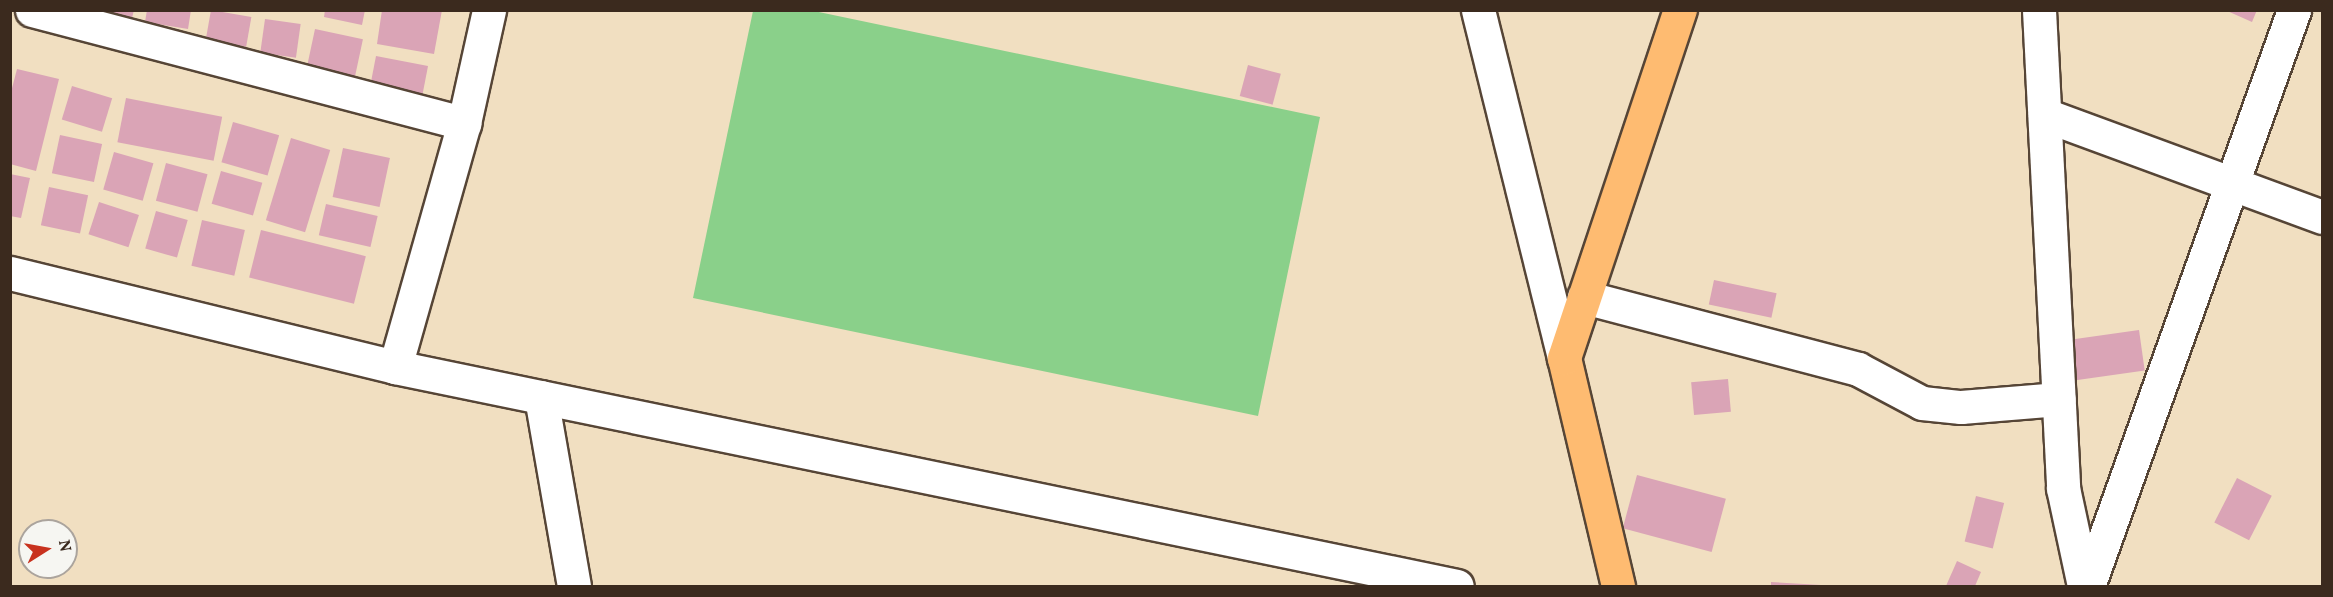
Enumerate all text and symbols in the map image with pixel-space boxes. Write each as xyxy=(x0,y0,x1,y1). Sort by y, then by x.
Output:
north arrow xyxy=(18,519,78,579)
text: N xyxy=(52,538,76,554)

